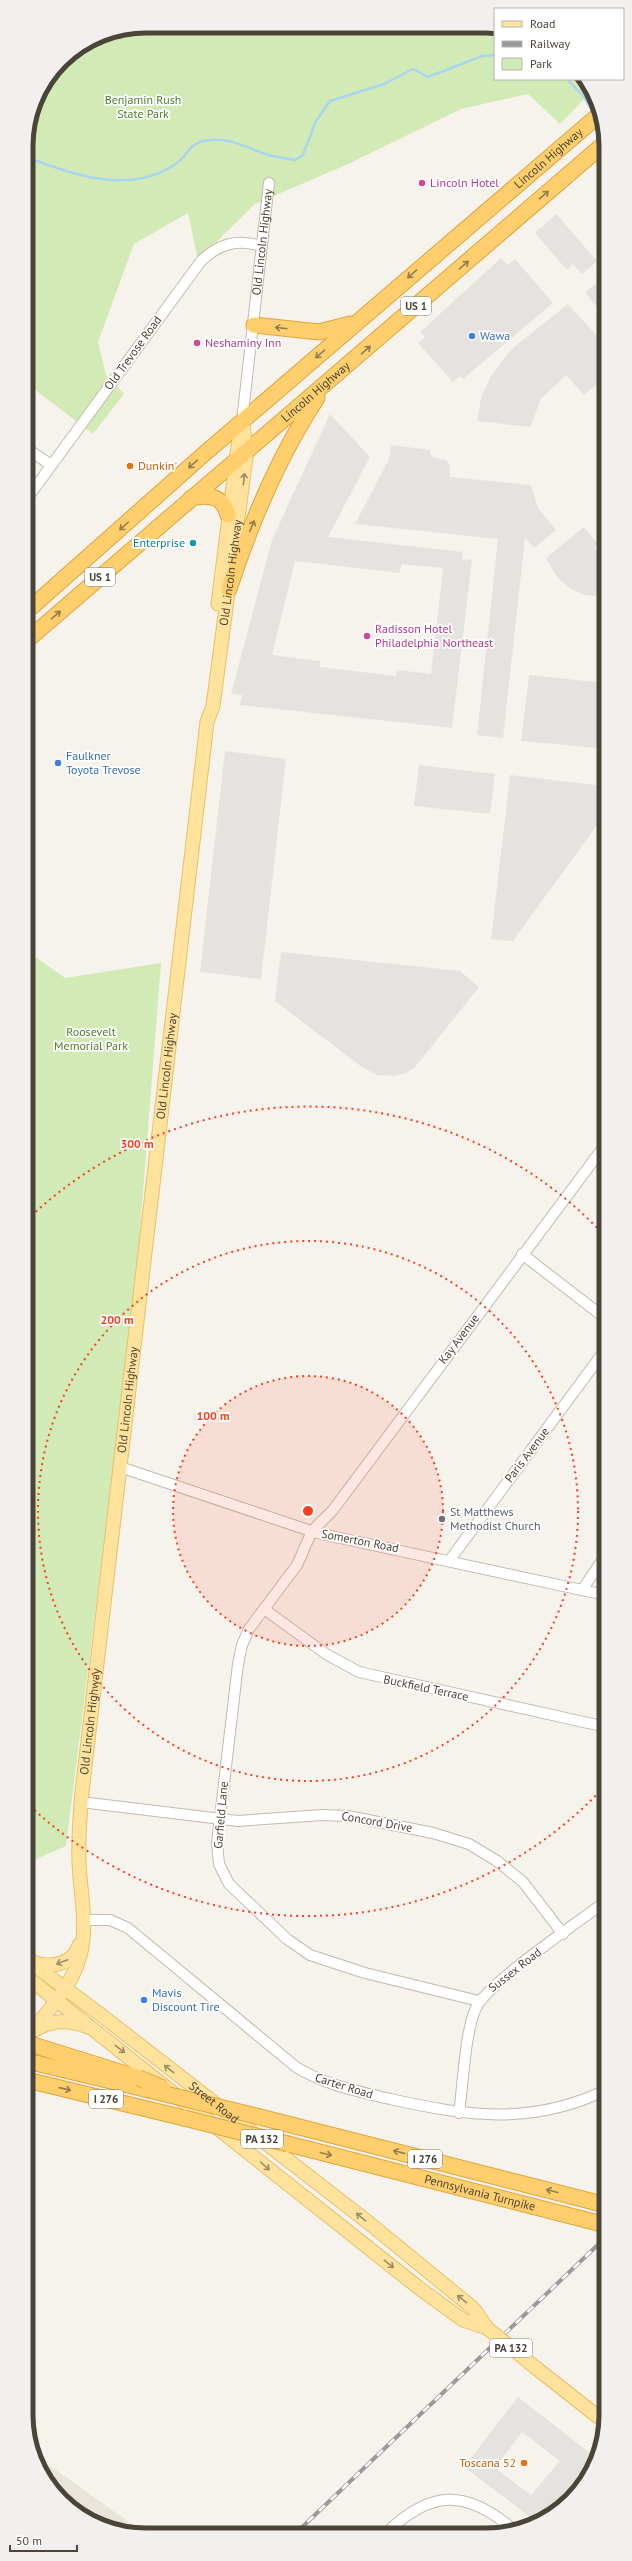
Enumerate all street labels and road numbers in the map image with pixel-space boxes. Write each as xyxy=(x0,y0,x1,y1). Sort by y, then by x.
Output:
street label: Lincoln Highway xyxy=(511,124,586,191)
street label: Old Lincoln Highway xyxy=(248,188,275,296)
road number: US 1 xyxy=(401,297,431,315)
street label: Old Trevose Road xyxy=(101,313,165,393)
street label: Lincoln Highway xyxy=(278,358,353,425)
street label: Old Lincoln Highway xyxy=(216,518,245,627)
road number: US 1 xyxy=(85,568,115,586)
street label: Old Lincoln Highway xyxy=(153,1012,180,1120)
street label: Kay Avenue xyxy=(435,1311,482,1367)
street label: Old Lincoln Highway xyxy=(114,1345,141,1454)
street label: Paris Avenue xyxy=(501,1424,552,1485)
street label: Somerton Road xyxy=(320,1526,400,1555)
street label: Old Lincoln Highway xyxy=(76,1667,103,1776)
street label: Buckfield Terrace xyxy=(382,1671,470,1704)
street label: Garfield Lane xyxy=(210,1781,231,1849)
street label: Concord Drive xyxy=(341,1808,414,1835)
street label: Sussex Road xyxy=(485,1944,544,1995)
street label: Carter Road xyxy=(313,2070,375,2101)
street label: Street Road xyxy=(186,2078,242,2126)
road number: I 276 xyxy=(89,2090,123,2108)
road number: PA 132 xyxy=(241,2130,283,2148)
road number: I 276 xyxy=(408,2150,442,2168)
street label: Pennsylvania Turnpike xyxy=(423,2171,537,2214)
road number: PA 132 xyxy=(490,2339,532,2357)

